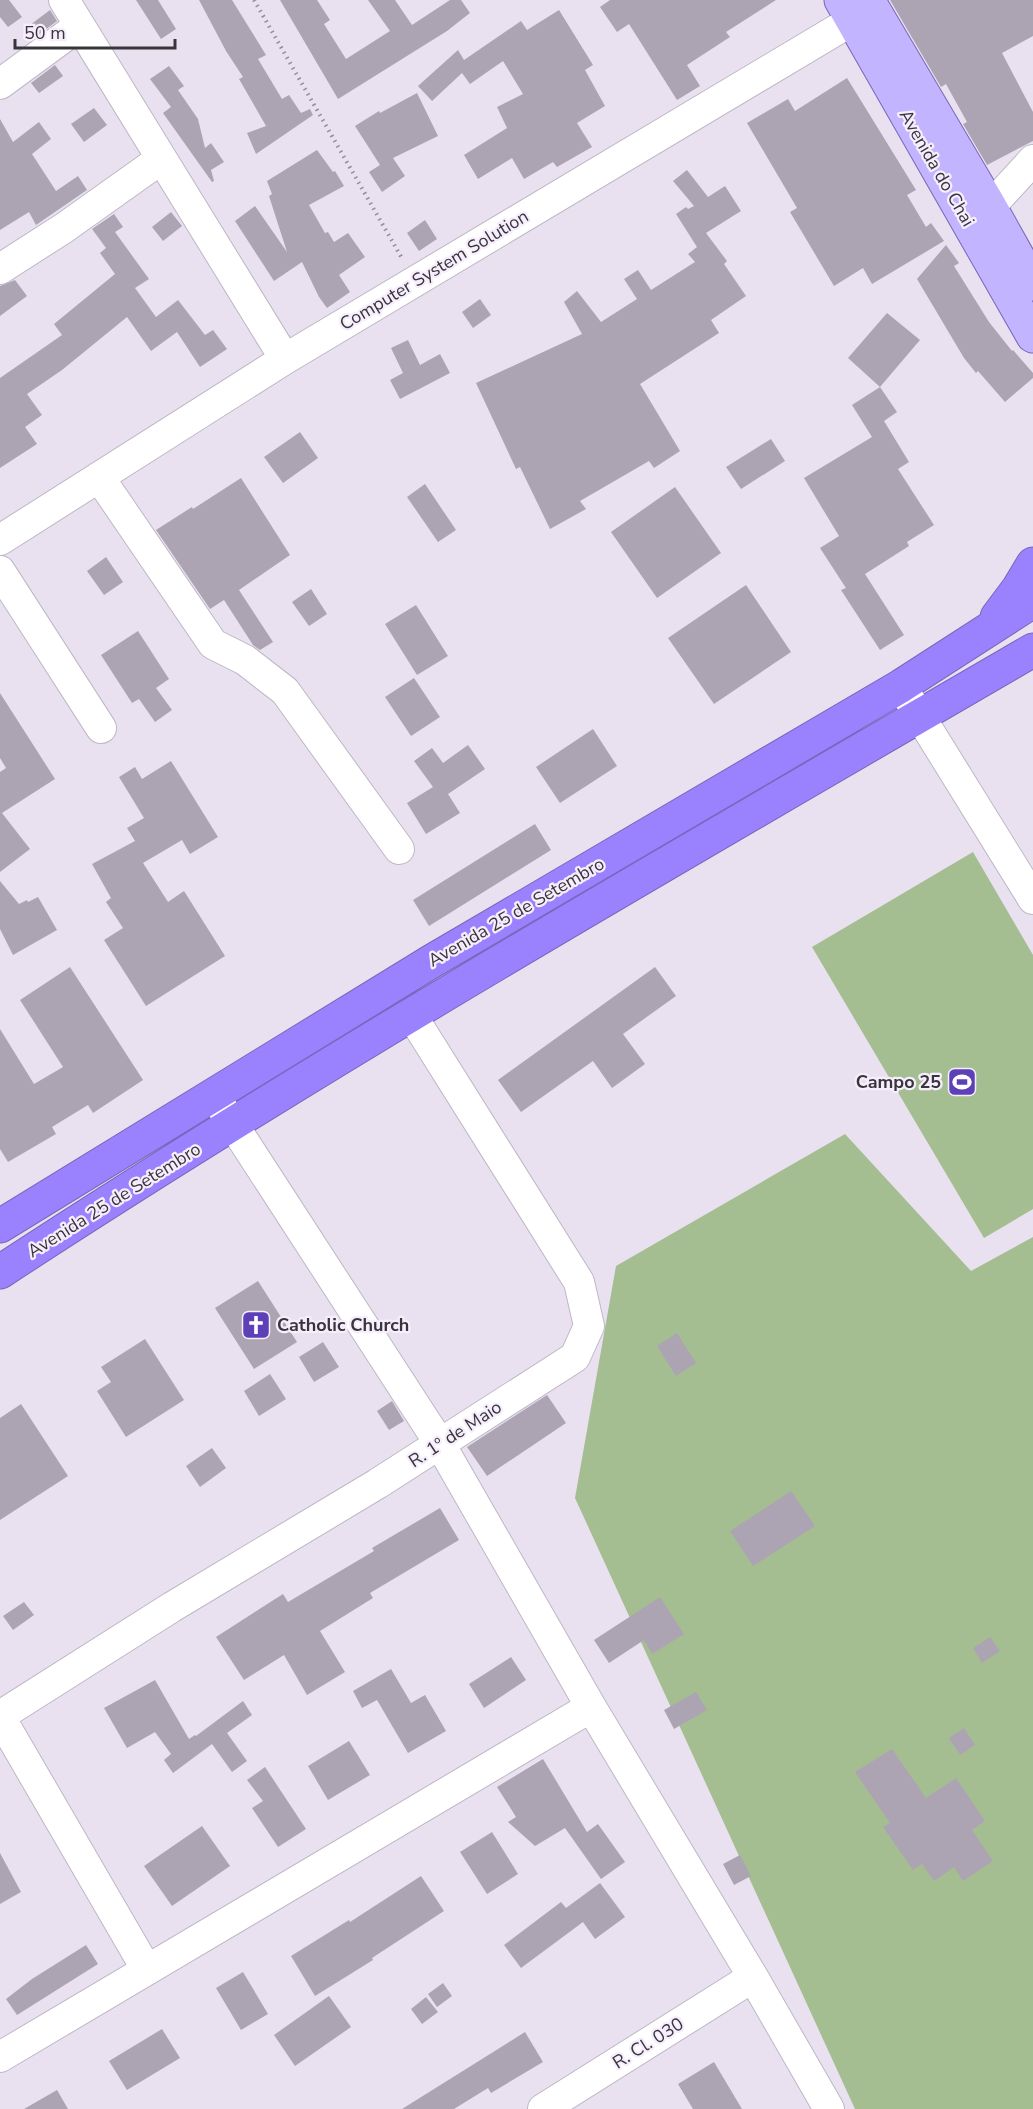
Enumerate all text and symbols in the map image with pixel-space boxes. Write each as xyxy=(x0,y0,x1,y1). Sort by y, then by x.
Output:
scale bar xyxy=(15,12,176,50)
text: 50 m xyxy=(24,21,66,45)
street label: Avenida do Chai xyxy=(894,105,980,231)
street label: Computer System Solution xyxy=(335,204,533,336)
street label: Avenida 25 de Setembro xyxy=(423,852,609,972)
sports icon: Campo 25 xyxy=(946,1066,978,1098)
place label: Campo 25 xyxy=(856,1070,941,1094)
street label: Avenida 25 de Setembro xyxy=(23,1137,205,1263)
church icon: Catholic Church xyxy=(240,1309,272,1341)
place label: Catholic Church xyxy=(277,1313,409,1337)
street label: R. 1º de Maio xyxy=(404,1395,506,1473)
street label: R. Cl. 030 xyxy=(608,2012,688,2074)

